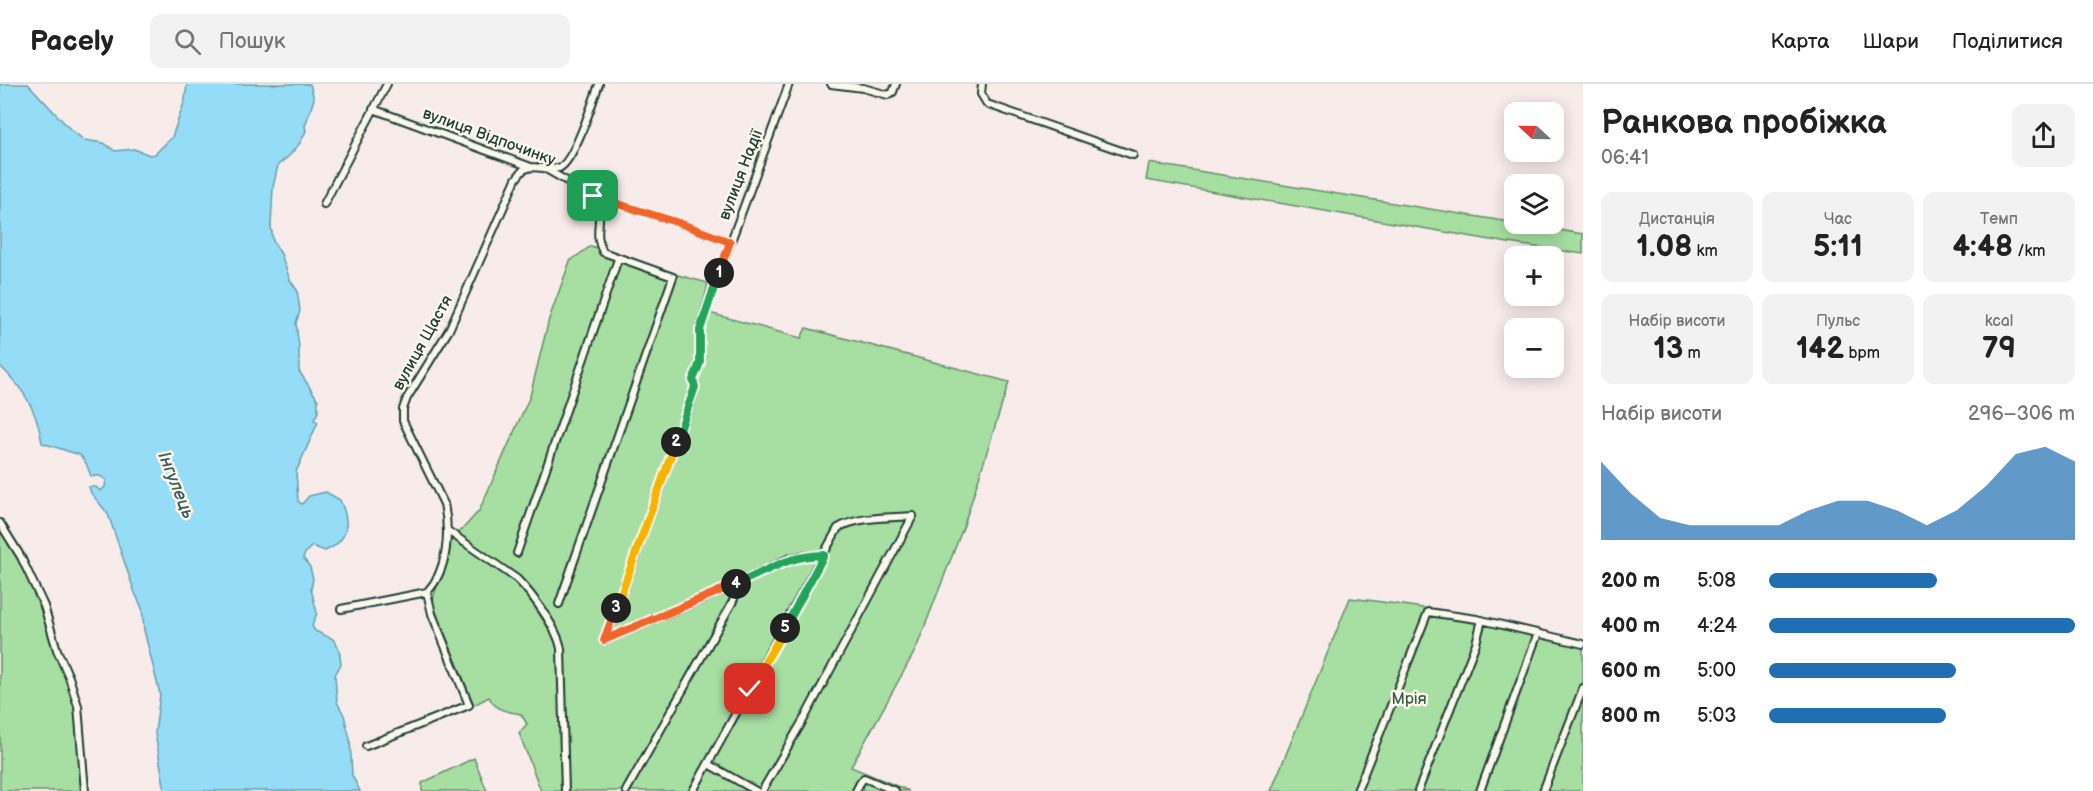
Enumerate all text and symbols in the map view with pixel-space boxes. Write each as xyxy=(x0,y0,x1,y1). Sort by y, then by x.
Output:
search box xyxy=(150,14,570,68)
text: Pacely xyxy=(30,25,114,58)
icon: search xyxy=(171,25,204,58)
text: Пошук xyxy=(219,28,285,55)
text: Карта xyxy=(1770,29,1830,54)
text: Шари xyxy=(1863,29,1919,54)
text: Поділитися xyxy=(1952,29,2063,54)
north arrow xyxy=(1504,102,1564,162)
map controls xyxy=(1504,102,1564,378)
text: Ранкова пробіжка xyxy=(1601,103,1886,143)
street label: вулиця Відпочинку xyxy=(420,104,559,170)
button: share xyxy=(2012,104,2075,167)
street label: вулиця Надії xyxy=(715,126,767,223)
text: 06:41 xyxy=(1601,146,1649,170)
pin xyxy=(567,170,618,221)
button: layers xyxy=(1504,174,1564,234)
icon: arrive xyxy=(576,179,609,212)
text: Дистанція xyxy=(1639,210,1715,229)
text: Час xyxy=(1824,210,1852,229)
text: Темп xyxy=(1980,210,2018,229)
text: 1.08 xyxy=(1636,229,1692,265)
text: 5:11 xyxy=(1813,229,1863,265)
text: 4:48 xyxy=(1952,229,2013,265)
text: km xyxy=(1692,242,1718,261)
text: /km xyxy=(2013,242,2046,261)
button: + xyxy=(1504,246,1564,306)
pin: 1 xyxy=(704,258,734,288)
text: 1 xyxy=(716,263,722,282)
street label: вулиця Щастя xyxy=(389,292,457,394)
text: Набір висоти xyxy=(1629,312,1725,331)
text: Пульс xyxy=(1816,312,1860,331)
text: kcal xyxy=(1985,312,2013,331)
button: − xyxy=(1504,318,1564,378)
text: 13 xyxy=(1653,331,1683,367)
text: 142 xyxy=(1796,331,1844,367)
text: 79 xyxy=(1982,331,2016,367)
text: m xyxy=(1683,344,1701,363)
text: bpm xyxy=(1844,344,1880,363)
text: Набір висоти xyxy=(1601,402,1722,426)
text: 296–306 m xyxy=(1968,402,2075,426)
pin: 2 xyxy=(661,427,691,457)
text: 2 xyxy=(671,432,681,451)
water label: Інгулець xyxy=(153,448,199,522)
pin: 4 xyxy=(721,569,751,599)
text: 200 m xyxy=(1601,569,1660,593)
text: 5:08 xyxy=(1697,569,1736,593)
text: 4 xyxy=(731,574,741,593)
pin: 3 xyxy=(601,593,631,623)
text: 3 xyxy=(611,598,621,617)
pin: 5 xyxy=(770,613,800,643)
text: 400 m xyxy=(1601,614,1660,638)
text: 4:24 xyxy=(1697,614,1737,638)
text: 5 xyxy=(780,618,790,637)
text: 600 m xyxy=(1601,659,1661,683)
text: 5:00 xyxy=(1697,659,1736,683)
pin xyxy=(724,663,775,714)
icon: check xyxy=(733,672,766,705)
park label: Мрія xyxy=(1391,690,1427,709)
text: 800 m xyxy=(1601,704,1660,728)
text: 5:03 xyxy=(1697,704,1737,728)

